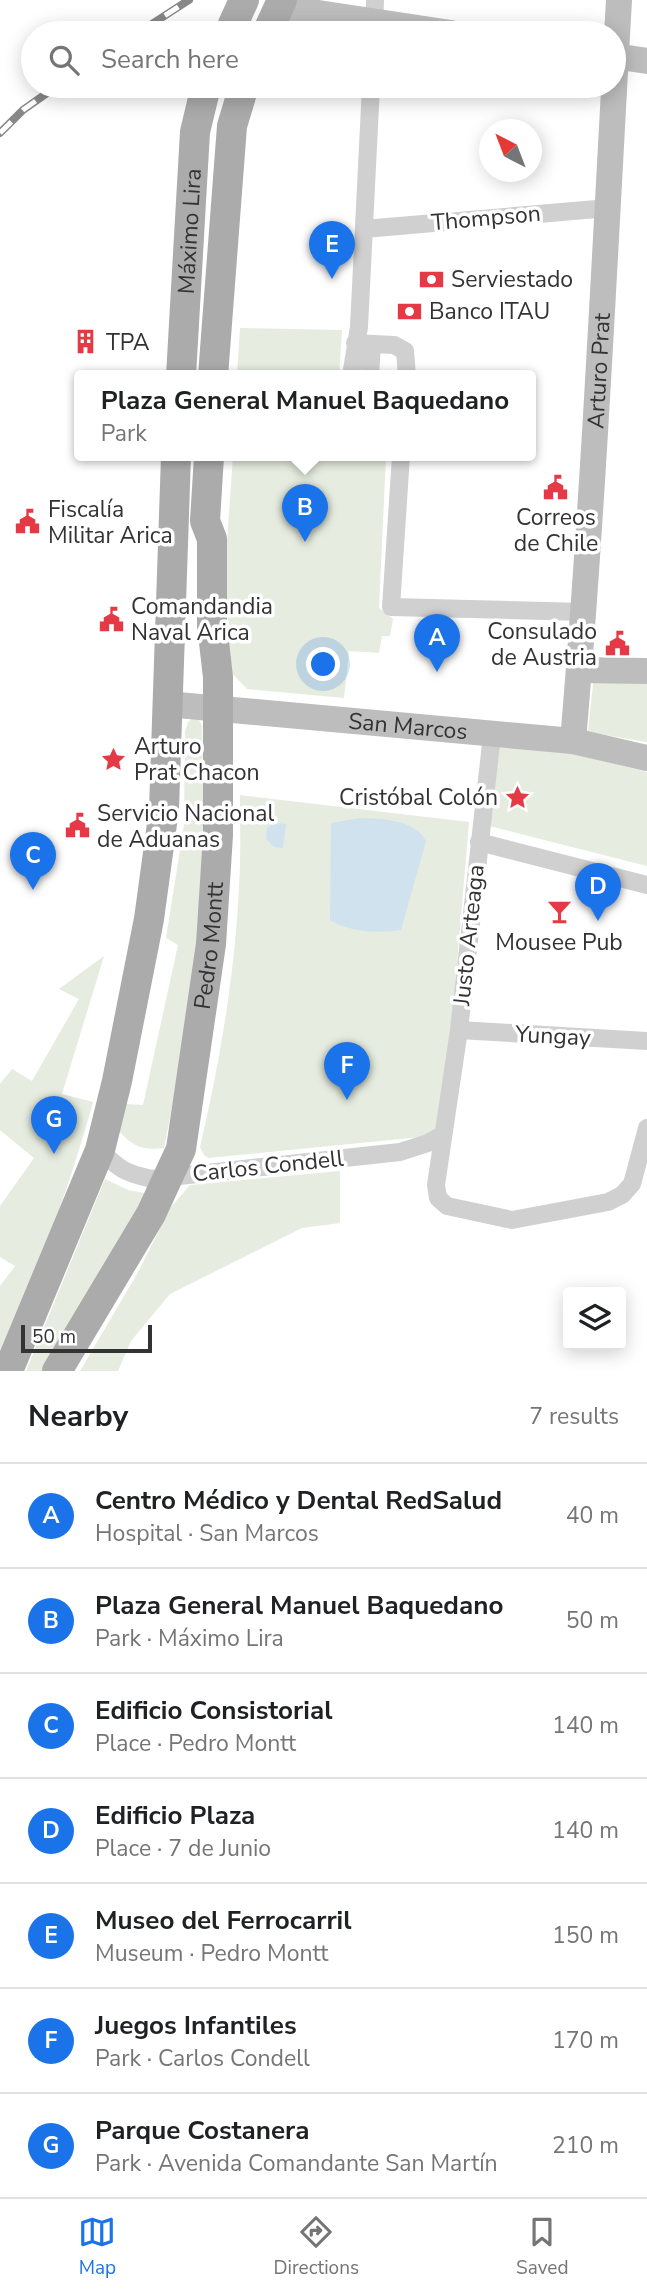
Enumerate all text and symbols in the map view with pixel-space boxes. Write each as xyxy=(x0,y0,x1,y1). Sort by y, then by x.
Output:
search box xyxy=(21,21,626,98)
icon: search xyxy=(45,41,83,79)
text: Search here xyxy=(101,42,239,77)
north arrow xyxy=(479,119,542,182)
street label: Máximo Lira xyxy=(170,168,208,295)
street label: Thompson xyxy=(430,198,542,238)
pin: E xyxy=(309,221,355,279)
place label: Serviestado xyxy=(451,264,573,295)
bank icon: Serviestado xyxy=(417,265,445,293)
place label: Banco ITAU xyxy=(429,296,550,327)
bank icon: Banco ITAU xyxy=(395,297,423,325)
street label: Arturo Prat xyxy=(580,311,617,430)
place label: TPA xyxy=(106,327,150,358)
building icon: TPA xyxy=(72,328,100,356)
popup xyxy=(74,370,536,461)
text: Plaza General Manuel Baquedano xyxy=(101,383,509,418)
text: Park xyxy=(101,418,147,449)
public building icon: Correos de Chile xyxy=(542,473,570,501)
pin: B xyxy=(282,484,328,542)
place label: Fiscalía Militar Arica xyxy=(48,494,173,551)
place label: Correos de Chile xyxy=(514,502,598,559)
public building icon: Fiscalía Militar Arica xyxy=(14,508,42,536)
place label: Comandandia Naval Arica xyxy=(131,591,273,648)
public building icon: Comandandia Naval Arica xyxy=(97,605,125,633)
pin: A xyxy=(414,614,460,672)
place label: Consulado de Austria xyxy=(487,616,597,673)
public building icon: Consulado de Austria xyxy=(603,630,631,658)
your location xyxy=(306,647,340,681)
street label: San Marcos xyxy=(347,705,469,747)
place label: Arturo Prat Chacon xyxy=(134,731,260,788)
place icon: Arturo Prat Chacon xyxy=(100,745,128,773)
place label: Cristóbal Colón xyxy=(339,782,498,813)
place icon: Cristóbal Colón xyxy=(504,783,532,811)
place label: Servicio Nacional de Aduanas xyxy=(97,798,274,855)
public building icon: Servicio Nacional de Aduanas xyxy=(63,812,91,840)
pin: C xyxy=(10,832,56,890)
street label: Justo Arteaga xyxy=(446,863,492,1008)
pin: D xyxy=(575,863,621,921)
street label: Pedro Montt xyxy=(186,880,231,1011)
bar icon: Mousee Pub xyxy=(545,898,573,926)
place label: Mousee Pub xyxy=(495,927,623,958)
street label: Yungay xyxy=(514,1018,592,1053)
pin: F xyxy=(324,1042,370,1100)
pin: G xyxy=(31,1096,77,1154)
street label: Carlos Condell xyxy=(191,1143,345,1189)
map controls xyxy=(563,1287,626,1350)
button: layers xyxy=(563,1287,626,1350)
scale bar xyxy=(21,1322,152,1354)
text: 50 m xyxy=(32,1324,76,1350)
text: Nearby xyxy=(28,1396,128,1437)
text: 7 results xyxy=(529,1401,619,1432)
text: Centro Médico y Dental RedSalud xyxy=(95,1483,502,1518)
text: A xyxy=(42,1500,60,1531)
text: 40 m xyxy=(566,1500,619,1531)
text: Hospital · San Marcos xyxy=(95,1518,319,1549)
text: Plaza General Manuel Baquedano xyxy=(95,1588,503,1623)
text: B xyxy=(43,1605,59,1636)
text: 50 m xyxy=(566,1605,619,1636)
text: Park · Máximo Lira xyxy=(95,1623,284,1654)
text: Edificio Consistorial xyxy=(95,1693,332,1728)
text: C xyxy=(43,1710,59,1741)
text: 140 m xyxy=(552,1710,619,1741)
text: Place · Pedro Montt xyxy=(95,1728,296,1759)
text: Edificio Plaza xyxy=(95,1798,255,1833)
text: D xyxy=(42,1815,60,1846)
text: 140 m xyxy=(552,1815,619,1846)
text: Place · 7 de Junio xyxy=(95,1833,271,1864)
text: Museo del Ferrocarril xyxy=(95,1903,352,1938)
text: E xyxy=(44,1920,58,1951)
text: 150 m xyxy=(552,1920,619,1951)
text: Museum · Pedro Montt xyxy=(95,1938,328,1969)
text: Juegos Infantiles xyxy=(95,2008,297,2043)
text: F xyxy=(45,2025,57,2056)
text: 170 m xyxy=(552,2025,619,2056)
text: Park · Carlos Condell xyxy=(95,2043,310,2074)
text: Parque Costanera xyxy=(95,2113,309,2148)
text: G xyxy=(43,2130,59,2161)
text: 210 m xyxy=(552,2130,619,2161)
text: Park · Avenida Comandante San Martín xyxy=(95,2148,498,2179)
tab: Map xyxy=(78,2213,116,2281)
tab: Directions xyxy=(273,2213,359,2281)
tab: Saved xyxy=(516,2213,569,2281)

